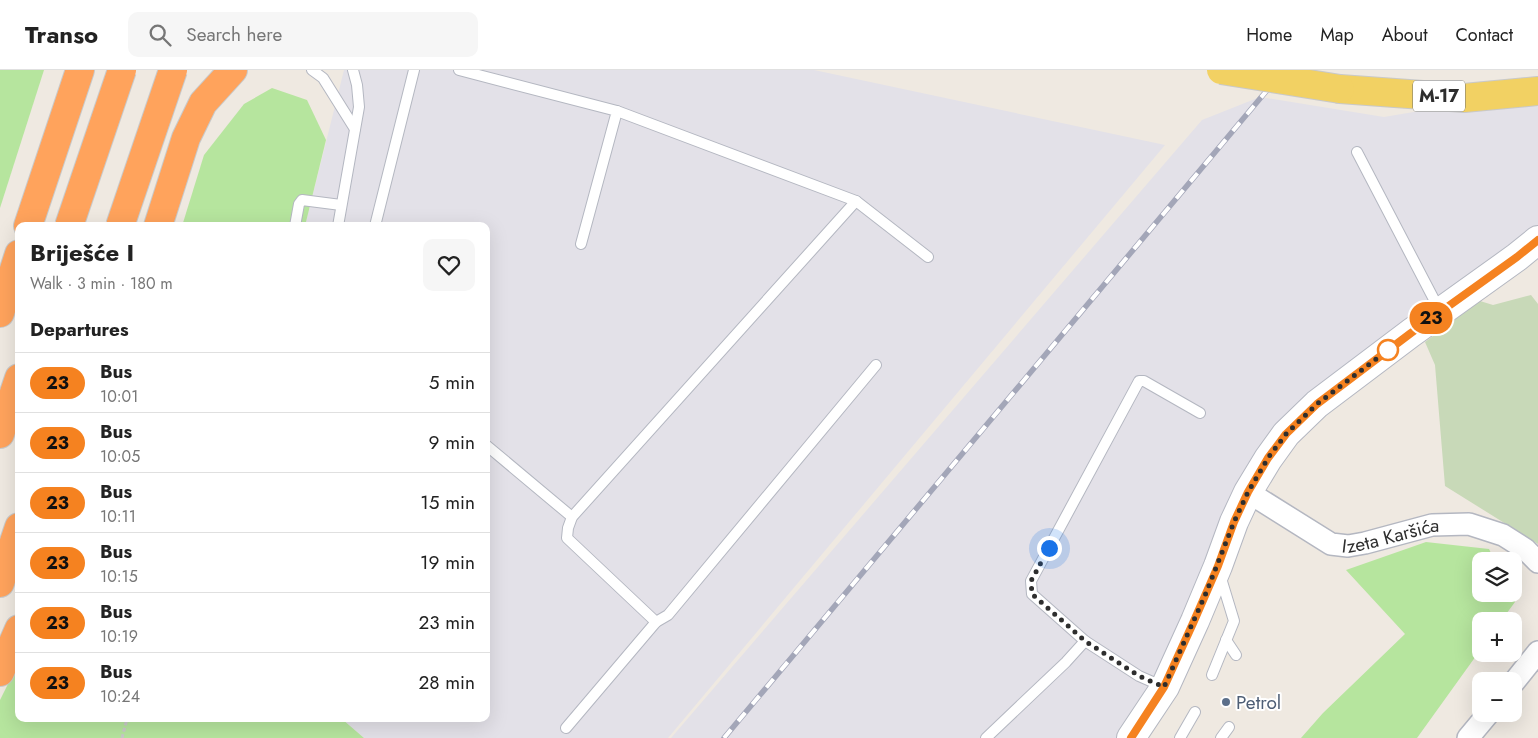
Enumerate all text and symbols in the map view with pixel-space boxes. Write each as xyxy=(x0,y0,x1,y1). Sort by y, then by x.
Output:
search box xyxy=(128,12,478,57)
text: Transo xyxy=(25,17,98,52)
icon: search xyxy=(146,21,174,49)
text: Search here xyxy=(186,21,282,48)
text: Home xyxy=(1246,22,1292,48)
text: Map xyxy=(1320,22,1354,48)
text: About xyxy=(1382,22,1427,48)
text: Contact xyxy=(1455,22,1513,48)
road number: M-17 xyxy=(1413,80,1465,112)
text: Briješće I xyxy=(30,235,134,270)
button: heart xyxy=(423,239,475,291)
text: Walk · 3 min · 180 m xyxy=(30,272,173,295)
line badge: 23 xyxy=(1408,302,1454,334)
text: 23 xyxy=(1420,305,1443,331)
text: Departures xyxy=(30,316,129,343)
unlabelled marker xyxy=(1377,339,1399,361)
text: Bus xyxy=(100,358,132,385)
text: 5 min xyxy=(429,369,475,396)
text: 23 xyxy=(46,370,69,396)
text: 10:01 xyxy=(100,385,138,408)
text: Bus xyxy=(100,418,132,445)
text: 9 min xyxy=(429,429,475,456)
text: 23 xyxy=(46,430,69,456)
text: 10:05 xyxy=(100,445,140,468)
text: Bus xyxy=(100,478,132,505)
text: 15 min xyxy=(420,489,475,516)
text: 23 xyxy=(46,490,69,516)
text: 10:11 xyxy=(100,505,136,528)
street label: Izeta Karšića xyxy=(1341,511,1439,560)
your location xyxy=(1037,536,1062,561)
text: Bus xyxy=(100,538,132,565)
text: 19 min xyxy=(420,549,475,576)
text: 23 xyxy=(46,550,69,576)
map controls xyxy=(1472,552,1522,722)
button: layers xyxy=(1472,552,1522,602)
text: 10:15 xyxy=(100,565,138,588)
text: Bus xyxy=(100,598,132,625)
text: 23 min xyxy=(418,609,475,636)
text: 23 xyxy=(46,610,69,636)
button: + xyxy=(1472,612,1522,662)
text: 10:19 xyxy=(100,625,138,648)
text: Bus xyxy=(100,658,132,685)
text: 28 min xyxy=(418,669,475,696)
text: 23 xyxy=(46,670,69,696)
button: − xyxy=(1472,672,1522,722)
text: 10:24 xyxy=(100,685,140,708)
place label: Petrol xyxy=(1236,689,1281,716)
marker: Petrol xyxy=(1220,696,1232,708)

